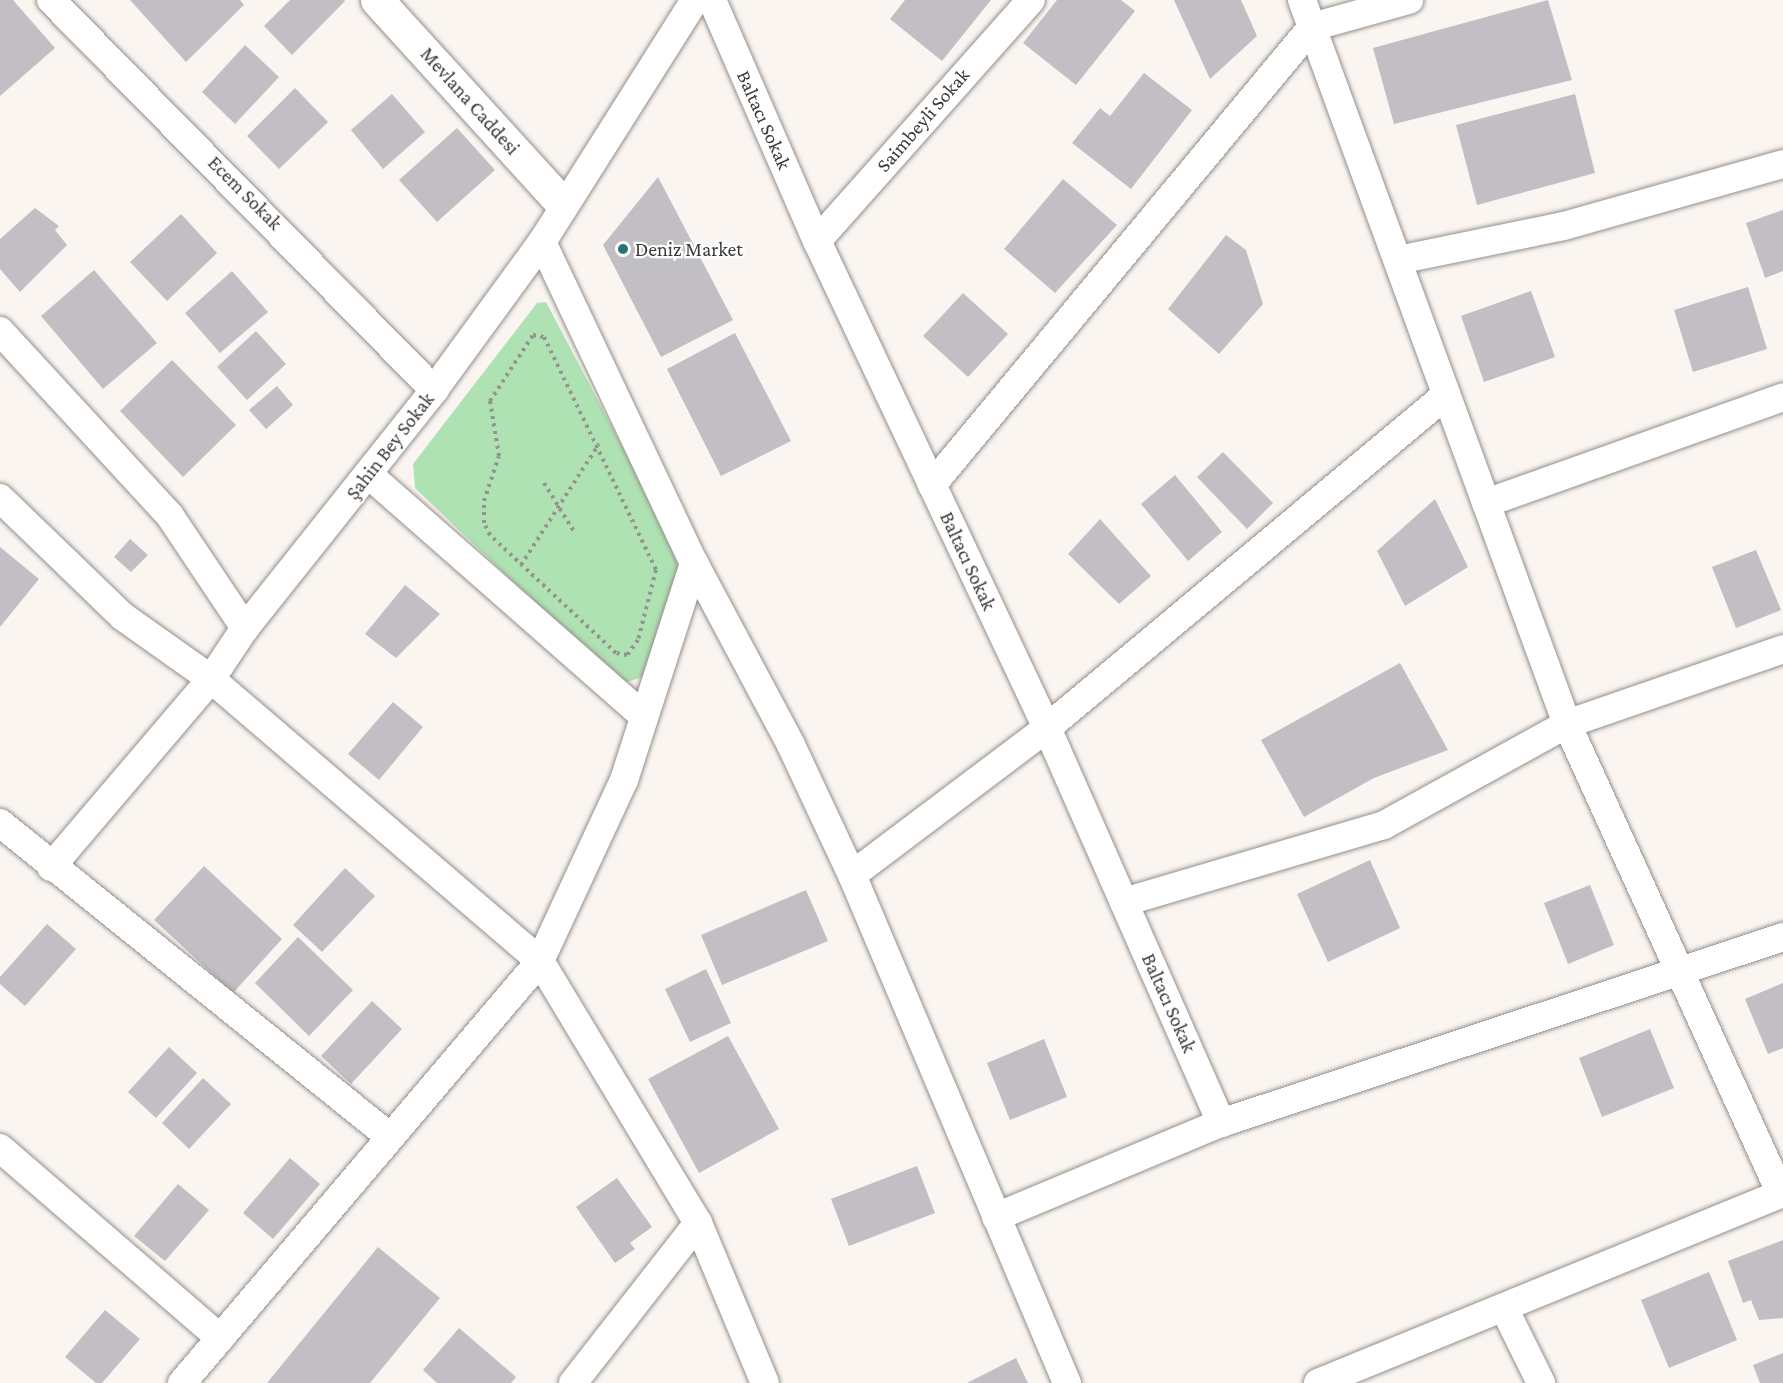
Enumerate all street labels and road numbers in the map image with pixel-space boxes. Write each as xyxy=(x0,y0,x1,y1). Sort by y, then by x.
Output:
street label: Mevlana Caddesi xyxy=(415,42,525,160)
street label: Saimbeyli Sokak xyxy=(871,63,975,177)
street label: Baltacı Sokak xyxy=(731,67,797,173)
street label: Ecem Sokak xyxy=(203,151,287,235)
street label: Şahin Bey Sokak xyxy=(341,388,439,504)
street label: Baltacı Sokak xyxy=(935,508,1001,614)
street label: Baltacı Sokak xyxy=(1136,950,1202,1056)

